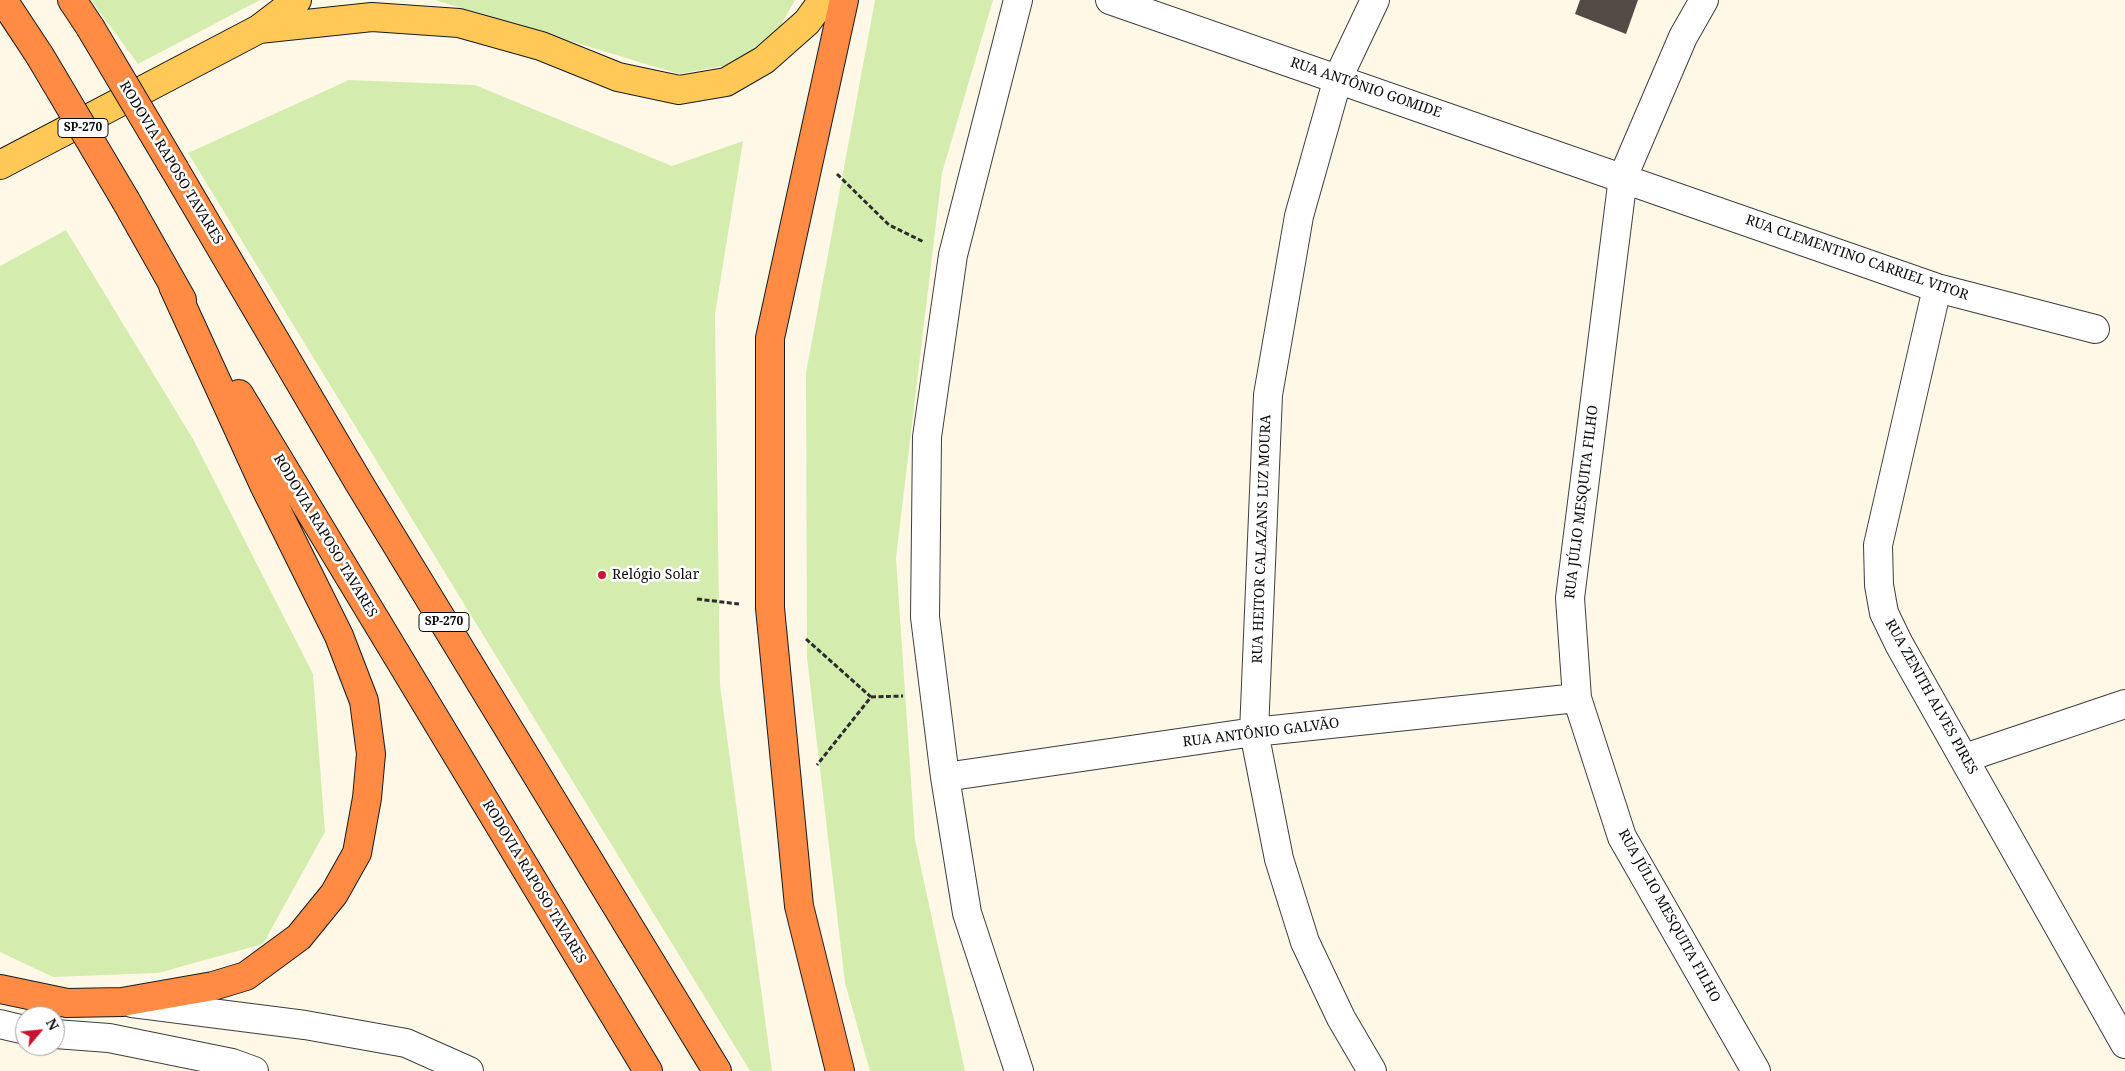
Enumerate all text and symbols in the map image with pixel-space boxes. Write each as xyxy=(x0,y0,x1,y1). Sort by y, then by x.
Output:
street label: RUA ANTÔNIO GOMIDE xyxy=(1288,54,1444,122)
street label: RODOVIA RAPOSO TAVARES xyxy=(116,78,226,248)
road number: SP-270 xyxy=(58,119,108,138)
street label: RUA CLEMENTINO CARRIEL VITOR xyxy=(1743,212,1971,304)
street label: RUA JÚLIO MESQUITA FILHO xyxy=(1562,404,1602,600)
street label: RUA HEITOR CALAZANS LUZ MOURA xyxy=(1249,414,1275,664)
street label: RODOVIA RAPOSO TAVARES xyxy=(270,451,380,621)
place label: Relógio Solar xyxy=(612,567,699,583)
marker: Relógio Solar xyxy=(596,569,608,581)
road number: SP-270 xyxy=(419,612,469,632)
street label: RUA ZENITH ALVES PIRES xyxy=(1881,616,1981,778)
street label: RUA ANTÔNIO GALVÃO xyxy=(1182,715,1340,751)
street label: RODOVIA RAPOSO TAVARES xyxy=(479,797,589,967)
street label: RUA JÚLIO MESQUITA FILHO xyxy=(1614,827,1724,1005)
north arrow xyxy=(15,1006,65,1056)
text: N xyxy=(42,1015,64,1034)

